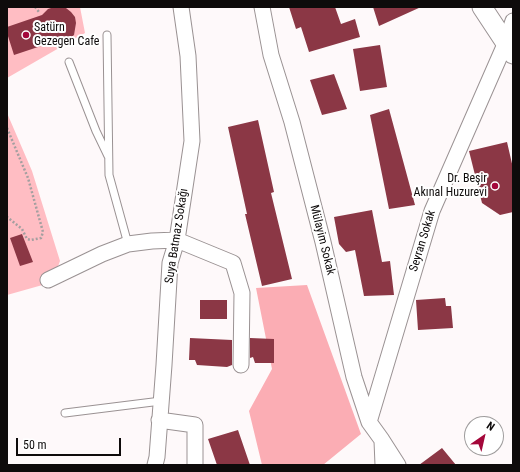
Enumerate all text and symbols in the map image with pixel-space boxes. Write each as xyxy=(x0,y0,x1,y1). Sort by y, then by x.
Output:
place label: Satürn Gezegen Cafe xyxy=(34,21,99,49)
marker: Satürn Gezegen Cafe xyxy=(21,30,31,40)
place label: Dr. Beşir Akınal Huzurevi xyxy=(413,172,487,200)
marker: Dr. Beşir Akınal Huzurevi xyxy=(490,181,500,191)
street label: Suya Batmaz Sokağı xyxy=(162,187,192,285)
street label: Mülayim Sokak xyxy=(306,204,338,276)
street label: Seyran Sokak xyxy=(407,209,439,273)
north arrow xyxy=(464,416,504,456)
text: N xyxy=(484,419,497,434)
scale bar xyxy=(18,430,123,456)
text: 50 m xyxy=(23,438,47,452)

